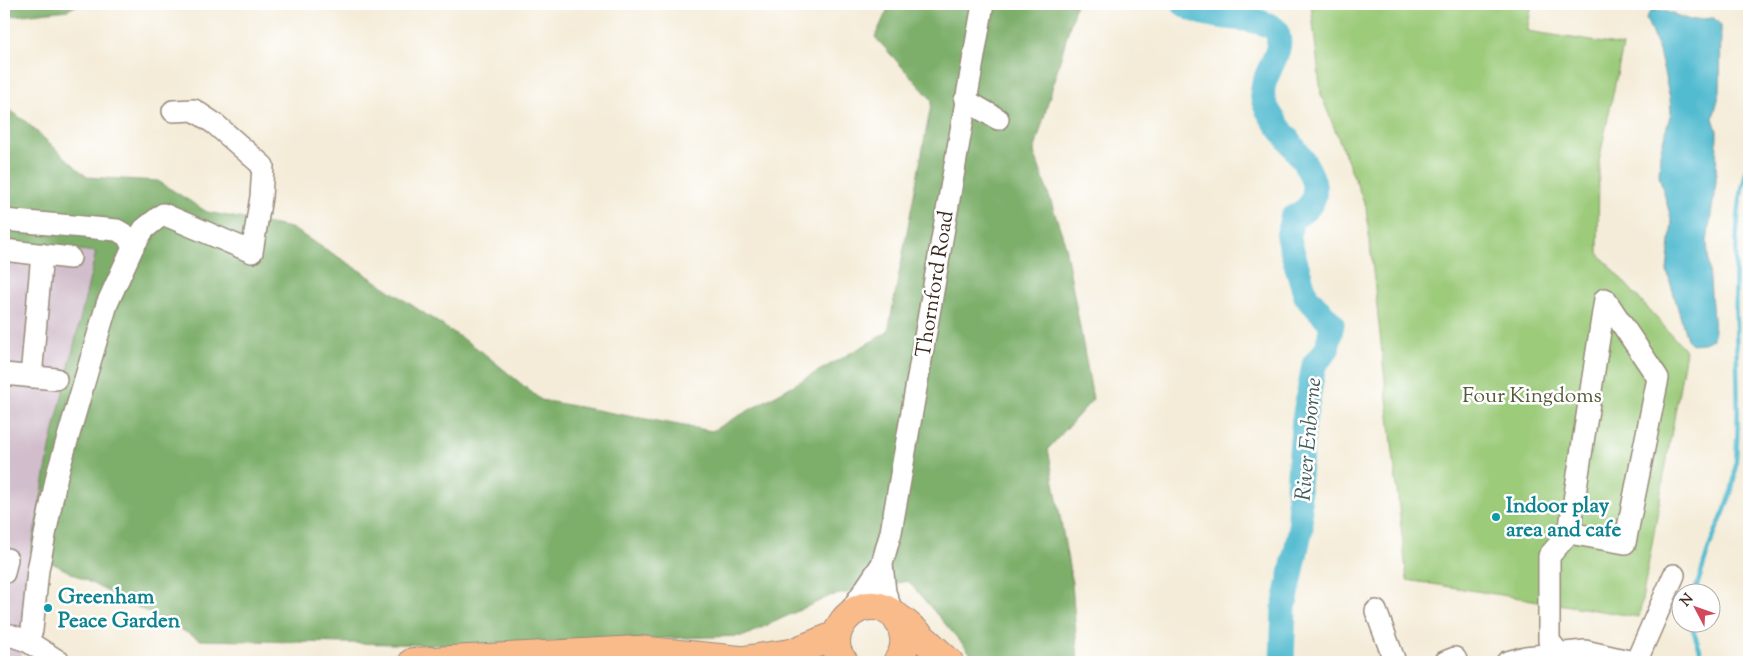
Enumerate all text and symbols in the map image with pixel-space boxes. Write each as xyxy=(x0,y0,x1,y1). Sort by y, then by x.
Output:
street label: Thornford Road xyxy=(910,209,962,360)
water label: River Enborne xyxy=(1289,376,1331,502)
park label: Four Kingdoms xyxy=(1462,382,1602,412)
place label: Indoor play area and cafe xyxy=(1506,492,1621,546)
marker: Indoor play area and cafe xyxy=(1490,511,1502,523)
place label: Greenham Peace Garden xyxy=(58,583,181,637)
north arrow xyxy=(1670,584,1720,634)
text: N xyxy=(1676,590,1699,612)
marker: Greenham Peace Garden xyxy=(42,602,54,614)

